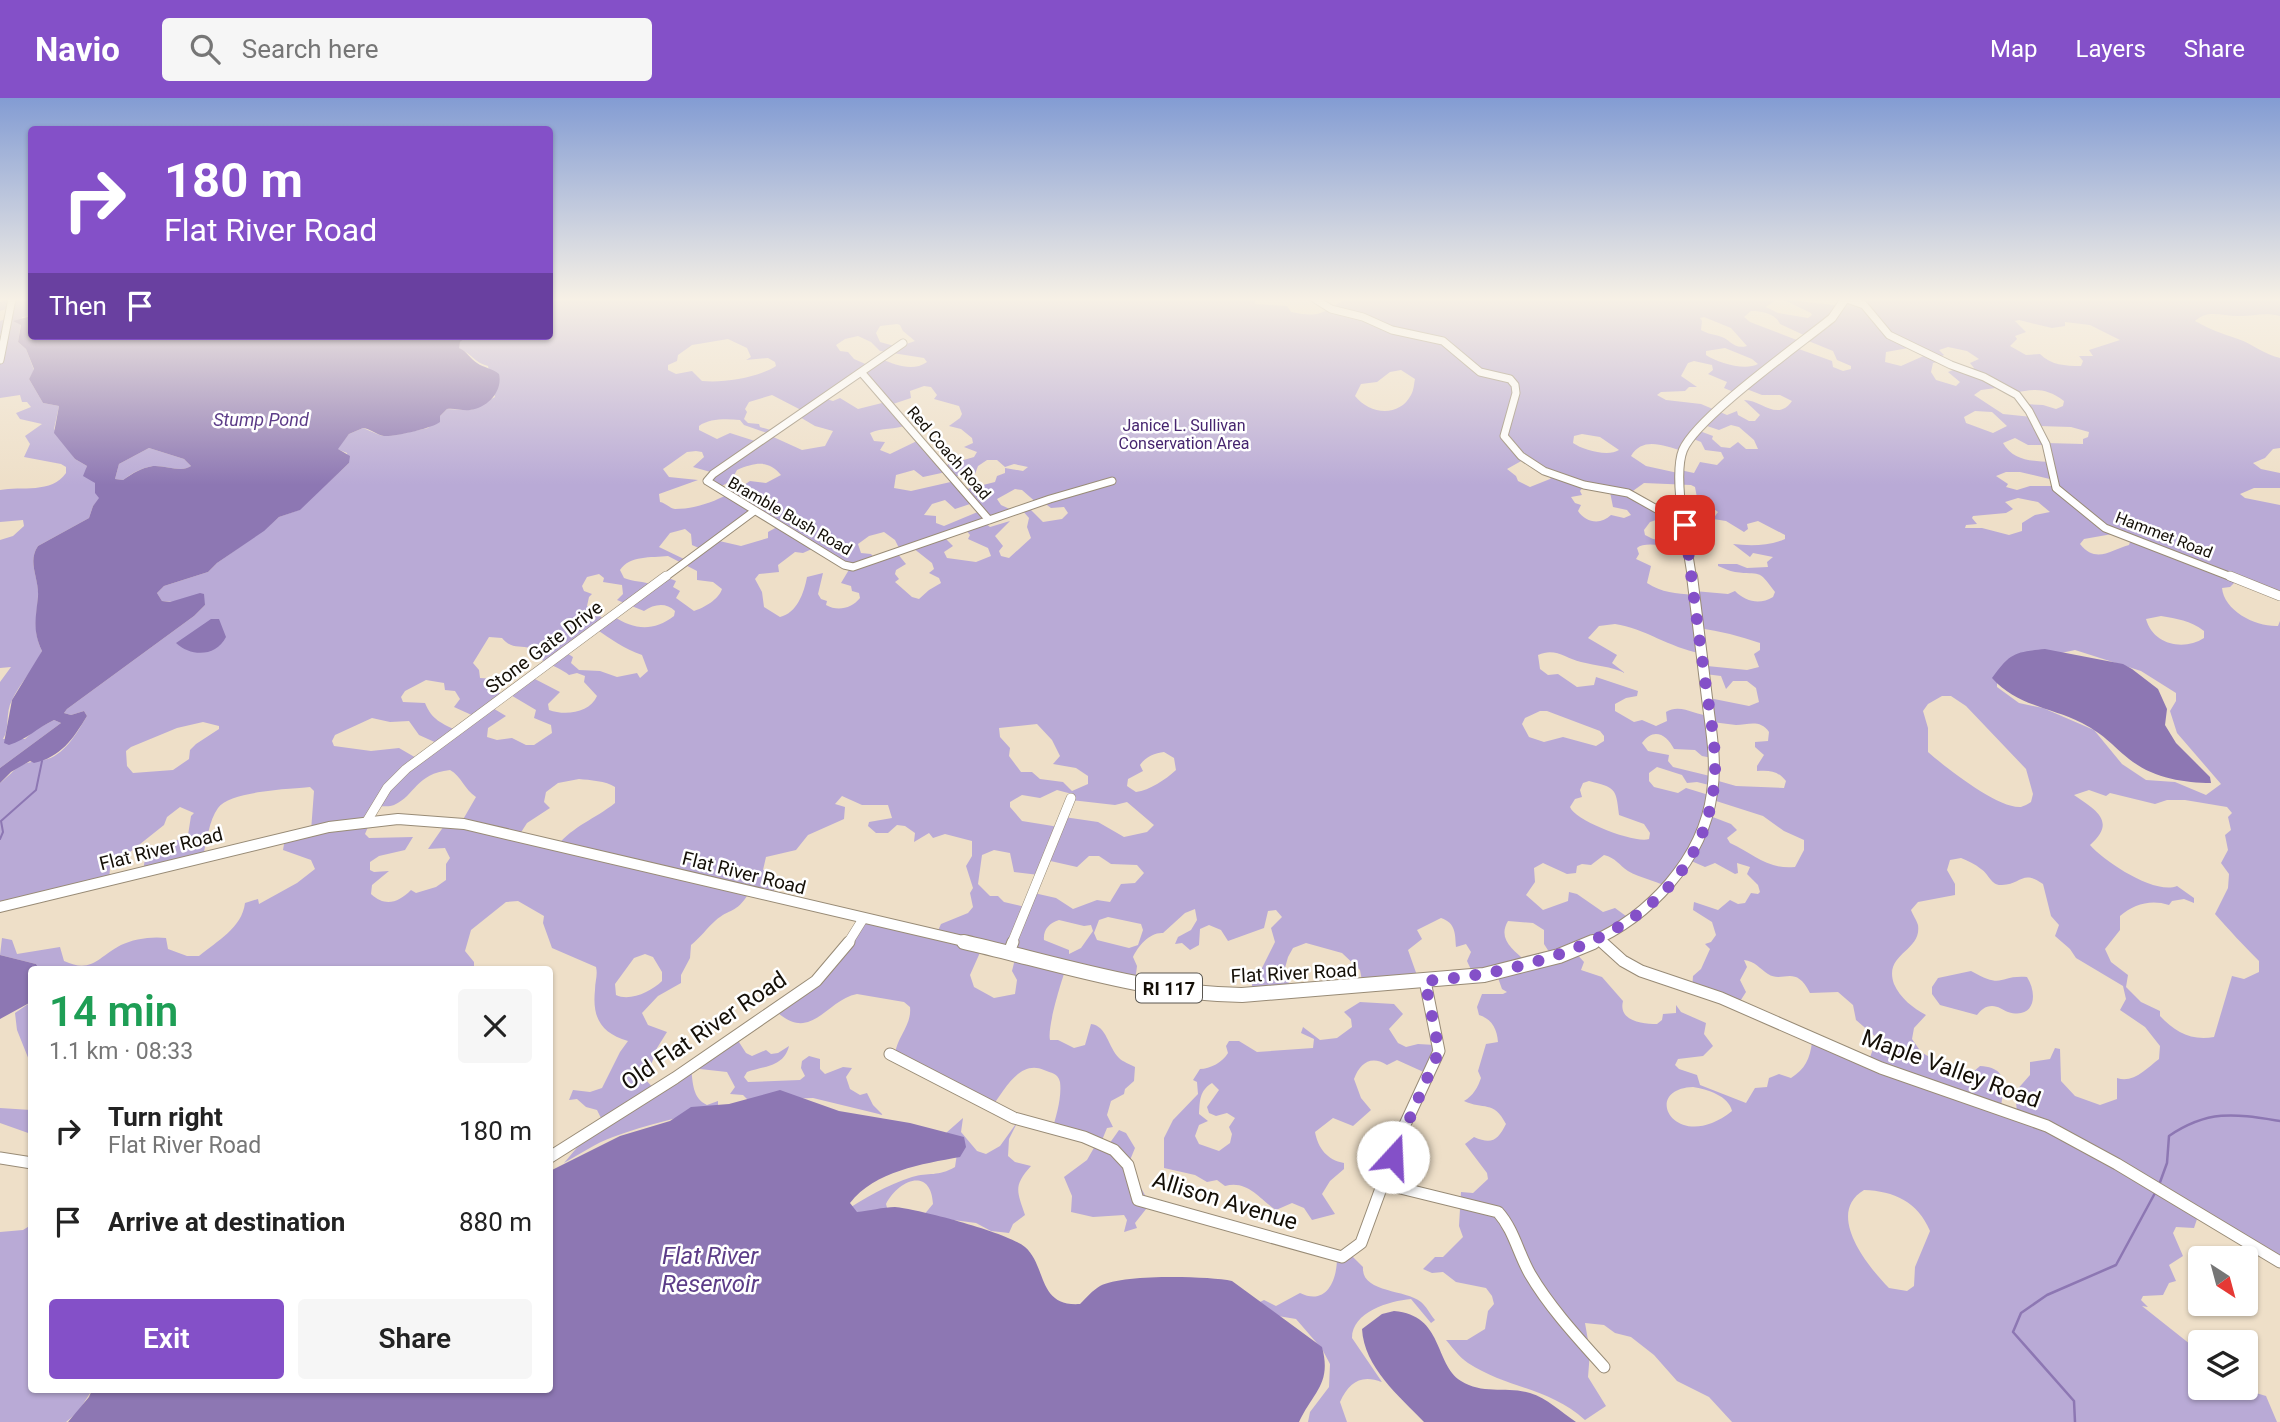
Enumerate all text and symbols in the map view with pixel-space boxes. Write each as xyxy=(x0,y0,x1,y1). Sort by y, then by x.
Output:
search box xyxy=(162,18,652,81)
text: Navio xyxy=(35,30,120,69)
icon: search xyxy=(186,30,224,68)
text: Search here xyxy=(242,34,379,64)
text: Map xyxy=(1990,35,2038,63)
text: Layers xyxy=(2076,35,2146,63)
text: Share xyxy=(2184,35,2245,63)
text: 180 m xyxy=(164,152,303,209)
icon: right xyxy=(49,154,140,245)
text: Flat River Road xyxy=(164,211,377,249)
icon: arrive xyxy=(121,287,159,325)
text: Then xyxy=(49,291,107,321)
street label: Red Coach Road xyxy=(903,402,995,504)
water label: Stump Pond xyxy=(213,409,310,430)
park label: Janice L. Sullivan Conservation Area xyxy=(1119,416,1249,453)
street label: Bramble Bush Road xyxy=(725,473,855,559)
pin xyxy=(1655,495,1715,555)
icon: arrive xyxy=(1666,506,1704,544)
street label: Hammet Road xyxy=(2113,508,2215,562)
street label: Stone Gate Drive xyxy=(481,596,607,698)
street label: Flat River Road xyxy=(97,823,225,875)
street label: Flat River Road xyxy=(680,847,808,899)
street label: Flat River Road xyxy=(1230,958,1358,988)
street label: Old Flat River Road xyxy=(616,966,792,1096)
road number: RI 117 xyxy=(1136,974,1202,1002)
text: 14 min xyxy=(49,987,178,1036)
button: close xyxy=(458,989,532,1063)
street label: Maple Valley Road xyxy=(1858,1024,2044,1114)
text: 1.1 km · 08:33 xyxy=(49,1038,193,1065)
text: Turn right xyxy=(108,1102,223,1132)
icon: right xyxy=(49,1112,87,1150)
text: 180 m xyxy=(459,1116,532,1146)
position arrow xyxy=(1356,1120,1430,1194)
text: Flat River Road xyxy=(108,1132,261,1159)
street label: Allison Avenue xyxy=(1149,1166,1301,1236)
icon: arrive xyxy=(49,1203,87,1241)
text: Arrive at destination xyxy=(108,1207,345,1237)
text: 880 m xyxy=(459,1207,532,1237)
water label: Flat River Reservoir xyxy=(661,1242,760,1298)
north arrow xyxy=(2188,1246,2258,1316)
map controls xyxy=(2188,1246,2258,1400)
button: Exit xyxy=(49,1299,284,1379)
button: Share xyxy=(298,1299,532,1379)
button: layers xyxy=(2188,1330,2258,1400)

